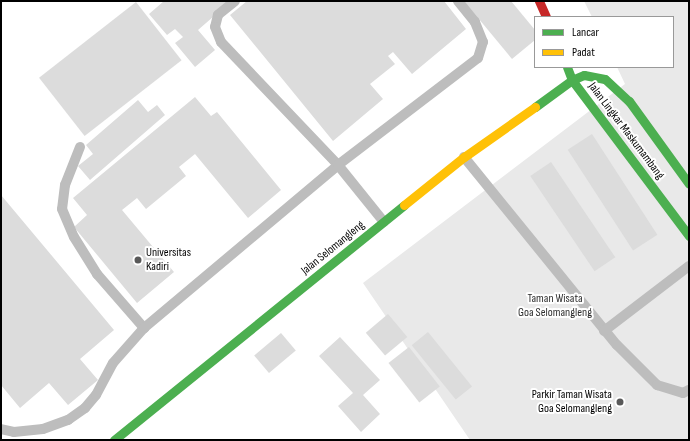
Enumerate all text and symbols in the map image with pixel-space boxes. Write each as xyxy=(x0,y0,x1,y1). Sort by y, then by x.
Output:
legend xyxy=(534,16,674,68)
text: Lancar xyxy=(572,25,599,40)
text: Padat xyxy=(572,45,595,60)
street label: Jalan Lingkar Maskumambang xyxy=(585,80,667,182)
street label: Jalan Selomangleng xyxy=(298,218,368,278)
place label: Universitas Kadiri xyxy=(146,246,191,274)
marker: Universitas Kadiri xyxy=(133,255,143,265)
park label: Taman Wisata Goa Selomangleng xyxy=(518,292,592,320)
place label: Parkir Taman Wisata Goa Selomangleng xyxy=(532,388,612,416)
marker: Parkir Taman Wisata Goa Selomangleng xyxy=(615,397,625,407)

